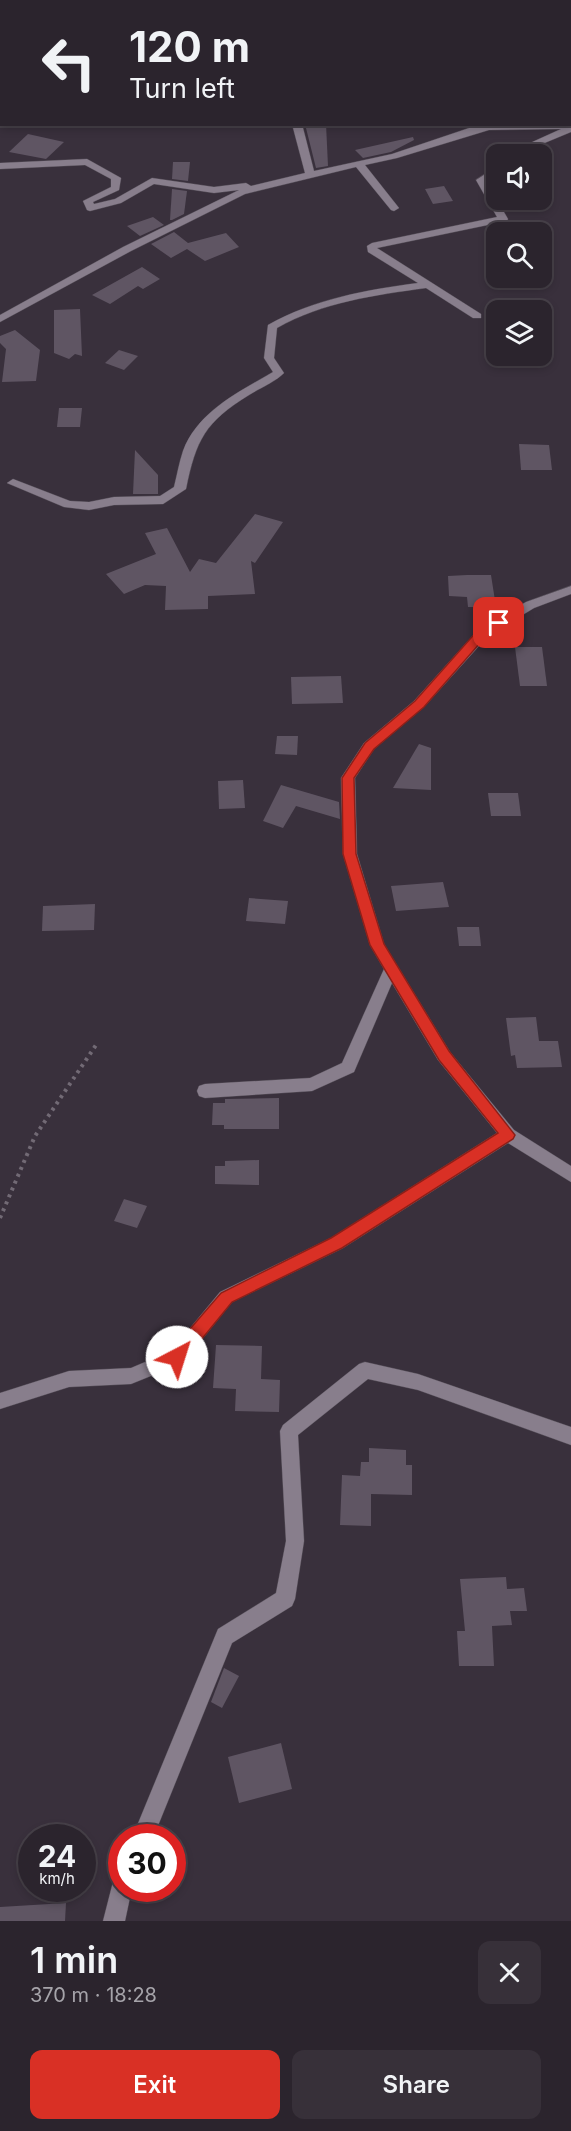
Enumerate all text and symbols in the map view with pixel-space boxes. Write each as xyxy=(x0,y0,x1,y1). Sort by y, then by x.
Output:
text: 120 m xyxy=(129,21,250,72)
icon: left xyxy=(30,24,108,102)
text: Turn left xyxy=(129,72,235,105)
map controls xyxy=(486,144,552,366)
button: sound xyxy=(486,144,552,210)
button: search xyxy=(486,222,552,288)
button: layers xyxy=(486,300,552,366)
pin xyxy=(473,597,524,648)
icon: arrive xyxy=(482,606,515,639)
position arrow xyxy=(145,1325,209,1389)
speed limit sign: 30 xyxy=(108,1824,186,1902)
text: 24 xyxy=(38,1838,76,1874)
text: km/h xyxy=(39,1869,75,1888)
text: 1 min xyxy=(30,1938,118,1982)
button: close xyxy=(478,1941,541,2004)
text: 370 m · 18:28 xyxy=(30,1983,157,2007)
button: Exit xyxy=(30,2050,280,2119)
button: Share xyxy=(292,2050,541,2119)

